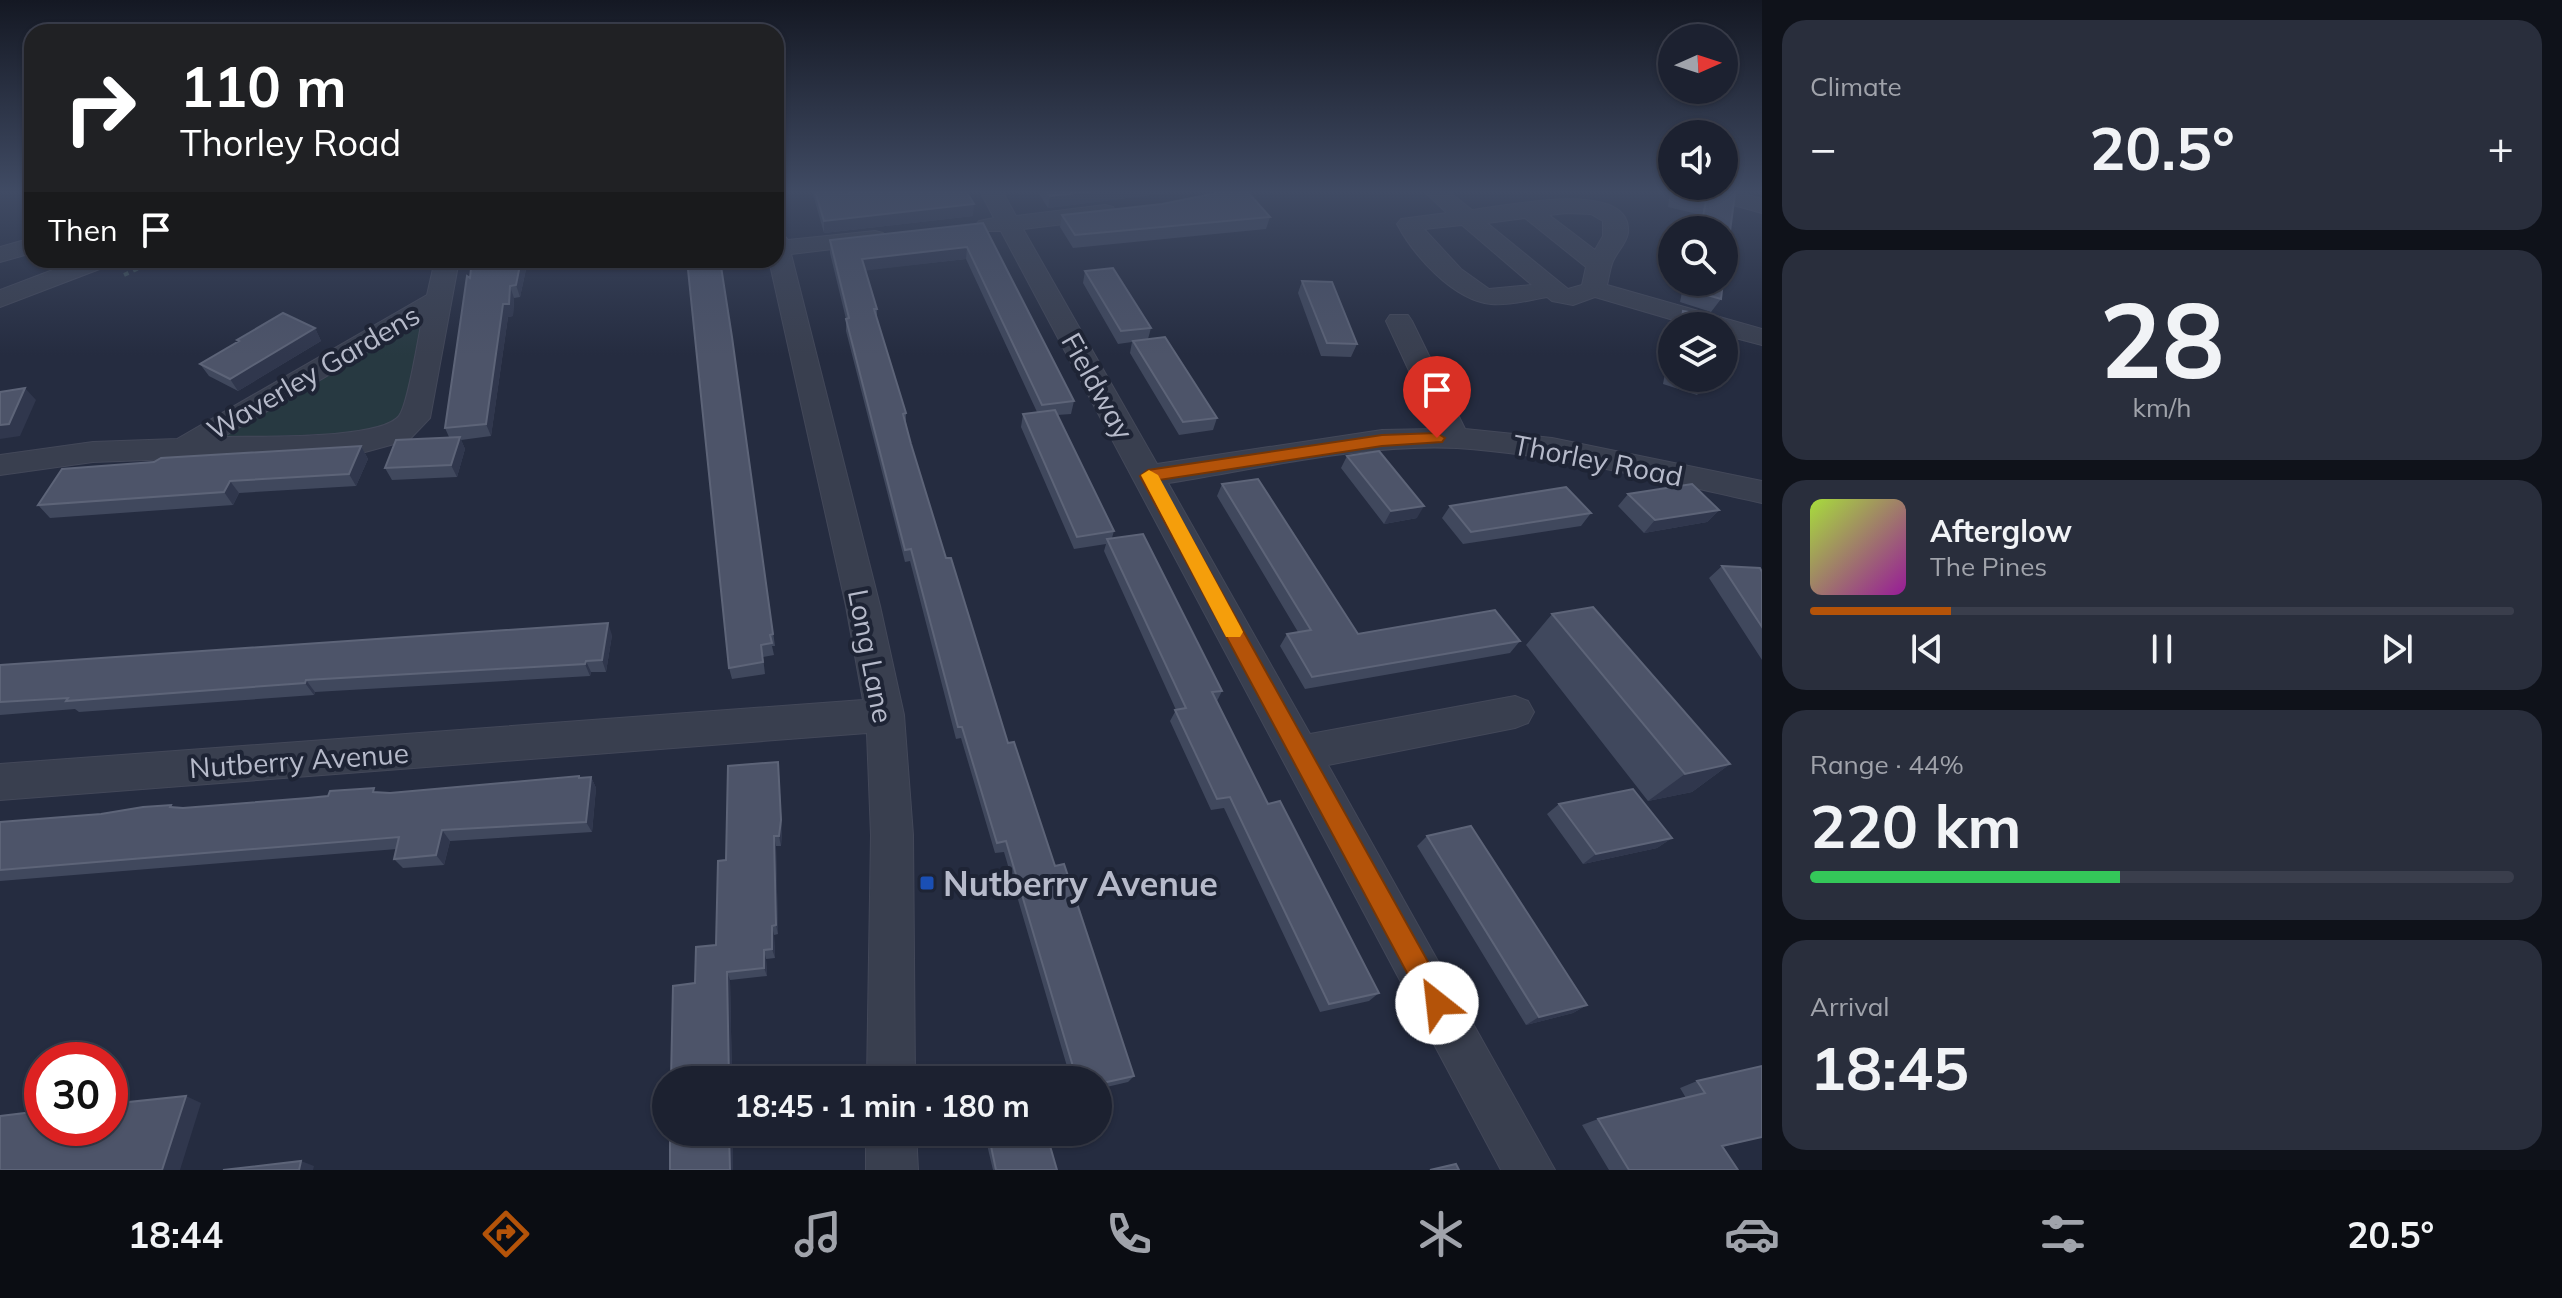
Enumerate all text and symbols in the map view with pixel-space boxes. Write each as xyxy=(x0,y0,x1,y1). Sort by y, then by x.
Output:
north arrow xyxy=(1658,24,1738,104)
map controls xyxy=(1658,24,1738,392)
text: 110 m xyxy=(180,51,347,121)
icon: right xyxy=(48,56,152,160)
text: Climate xyxy=(1810,70,1902,103)
text: 20.5° xyxy=(2089,110,2235,185)
text: Thorley Road xyxy=(180,120,401,165)
button: sound xyxy=(1658,120,1738,200)
text: − xyxy=(1810,120,1836,175)
text: + xyxy=(2488,120,2514,175)
icon: arrive xyxy=(134,208,178,252)
text: Then xyxy=(48,211,118,249)
button: search xyxy=(1658,216,1738,296)
text: 28 xyxy=(2100,273,2224,404)
street label: Waverley Gardens xyxy=(200,297,426,447)
button: layers xyxy=(1658,312,1738,392)
street label: Fieldway xyxy=(1054,326,1142,446)
pin xyxy=(1403,356,1471,438)
icon: arrive xyxy=(1415,368,1459,412)
text: km/h xyxy=(2133,391,2191,424)
street label: Thorley Road xyxy=(1510,426,1686,494)
text: Afterglow xyxy=(1930,512,2072,550)
text: The Pines xyxy=(1930,550,2047,583)
street label: Long Lane xyxy=(841,586,901,726)
icon: previous xyxy=(1905,627,1949,671)
icon: pause xyxy=(2140,627,2184,671)
icon: next xyxy=(2375,627,2419,671)
street label: Nutberry Avenue xyxy=(188,735,410,785)
text: Range · 44% xyxy=(1810,748,1964,781)
text: 220 km xyxy=(1810,788,2022,863)
place label: Nutberry Avenue xyxy=(943,862,1218,905)
marker: Nutberry Avenue xyxy=(918,874,936,892)
position arrow xyxy=(1395,961,1479,1045)
text: Arrival xyxy=(1810,990,1890,1023)
text: 18:45 xyxy=(1810,1030,1969,1105)
speed limit sign: 30 xyxy=(24,1042,128,1146)
text: 18:45 · 1 min · 180 m xyxy=(734,1087,1030,1125)
icon: directions xyxy=(478,1206,534,1262)
icon: music xyxy=(790,1206,846,1262)
icon: phone xyxy=(1101,1206,1157,1262)
icon: climate xyxy=(1413,1206,1469,1262)
icon: car xyxy=(1724,1206,1780,1262)
icon: filters xyxy=(2035,1206,2091,1262)
text: 18:44 xyxy=(128,1212,223,1257)
text: 20.5° xyxy=(2347,1212,2434,1257)

